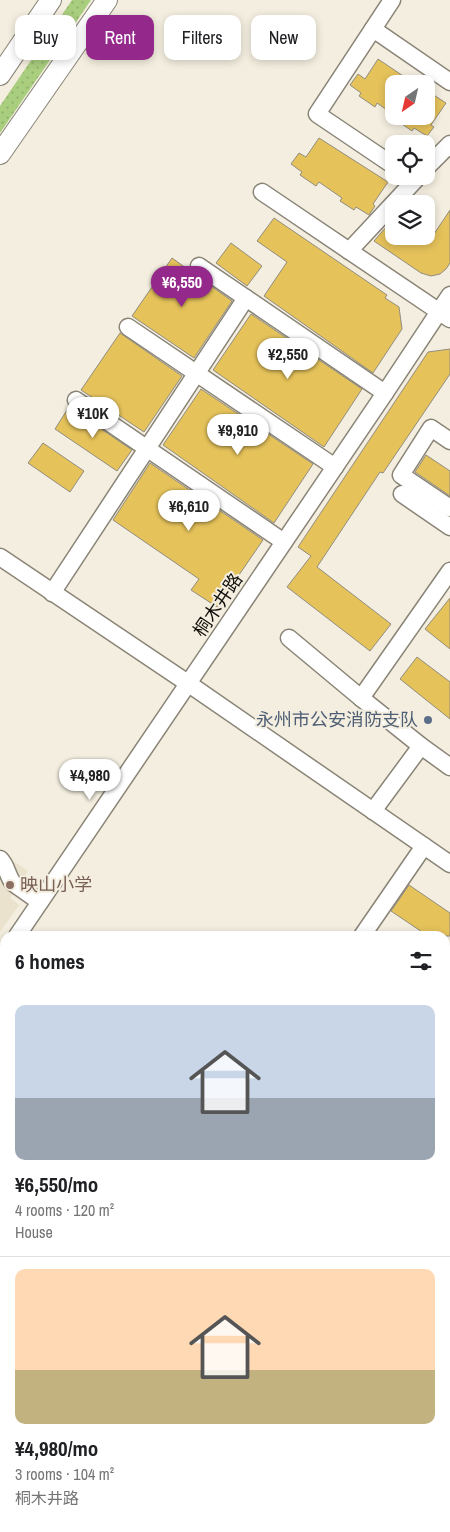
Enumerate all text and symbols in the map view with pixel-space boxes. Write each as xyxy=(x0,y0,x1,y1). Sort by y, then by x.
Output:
chip: Buy xyxy=(15,15,76,60)
chip: Rent xyxy=(86,15,154,60)
chip: Filters xyxy=(164,15,241,60)
chip: New xyxy=(251,15,316,60)
north arrow xyxy=(385,75,435,125)
map controls xyxy=(385,75,435,245)
button: locate xyxy=(385,135,435,185)
button: layers xyxy=(385,195,435,245)
pin: ¥6,550 xyxy=(141,266,223,308)
text: ¥6,550 xyxy=(162,271,202,293)
pin: ¥2,550 xyxy=(247,338,329,380)
text: ¥2,550 xyxy=(268,343,308,365)
pin: ¥10K xyxy=(63,396,123,439)
text: ¥10K xyxy=(77,402,109,424)
pin: ¥9,910 xyxy=(197,414,279,456)
text: ¥9,910 xyxy=(218,419,258,441)
pin: ¥6,610 xyxy=(148,490,230,532)
text: ¥6,610 xyxy=(169,495,209,517)
street label: 桐木井路 xyxy=(187,568,248,642)
place label: 永州市公安消防支队 xyxy=(256,707,418,732)
marker: 永州市公安消防支队 xyxy=(422,714,434,726)
pin: ¥4,980 xyxy=(49,758,131,801)
text: ¥4,980 xyxy=(70,764,110,786)
place label: 映山小学 xyxy=(20,872,92,897)
marker: 映山小学 xyxy=(4,879,16,891)
text: 6 homes xyxy=(15,947,85,976)
icon: filters xyxy=(407,947,435,975)
icon: home xyxy=(180,1037,270,1127)
text: ¥6,550/mo xyxy=(15,1170,98,1199)
text: 4 rooms · 120 m² xyxy=(15,1199,114,1221)
text: House xyxy=(15,1221,53,1243)
icon: home xyxy=(180,1302,270,1392)
text: ¥4,980/mo xyxy=(15,1434,98,1463)
text: 3 rooms · 104 m² xyxy=(15,1463,114,1485)
text: 桐木井路 xyxy=(15,1487,79,1509)

